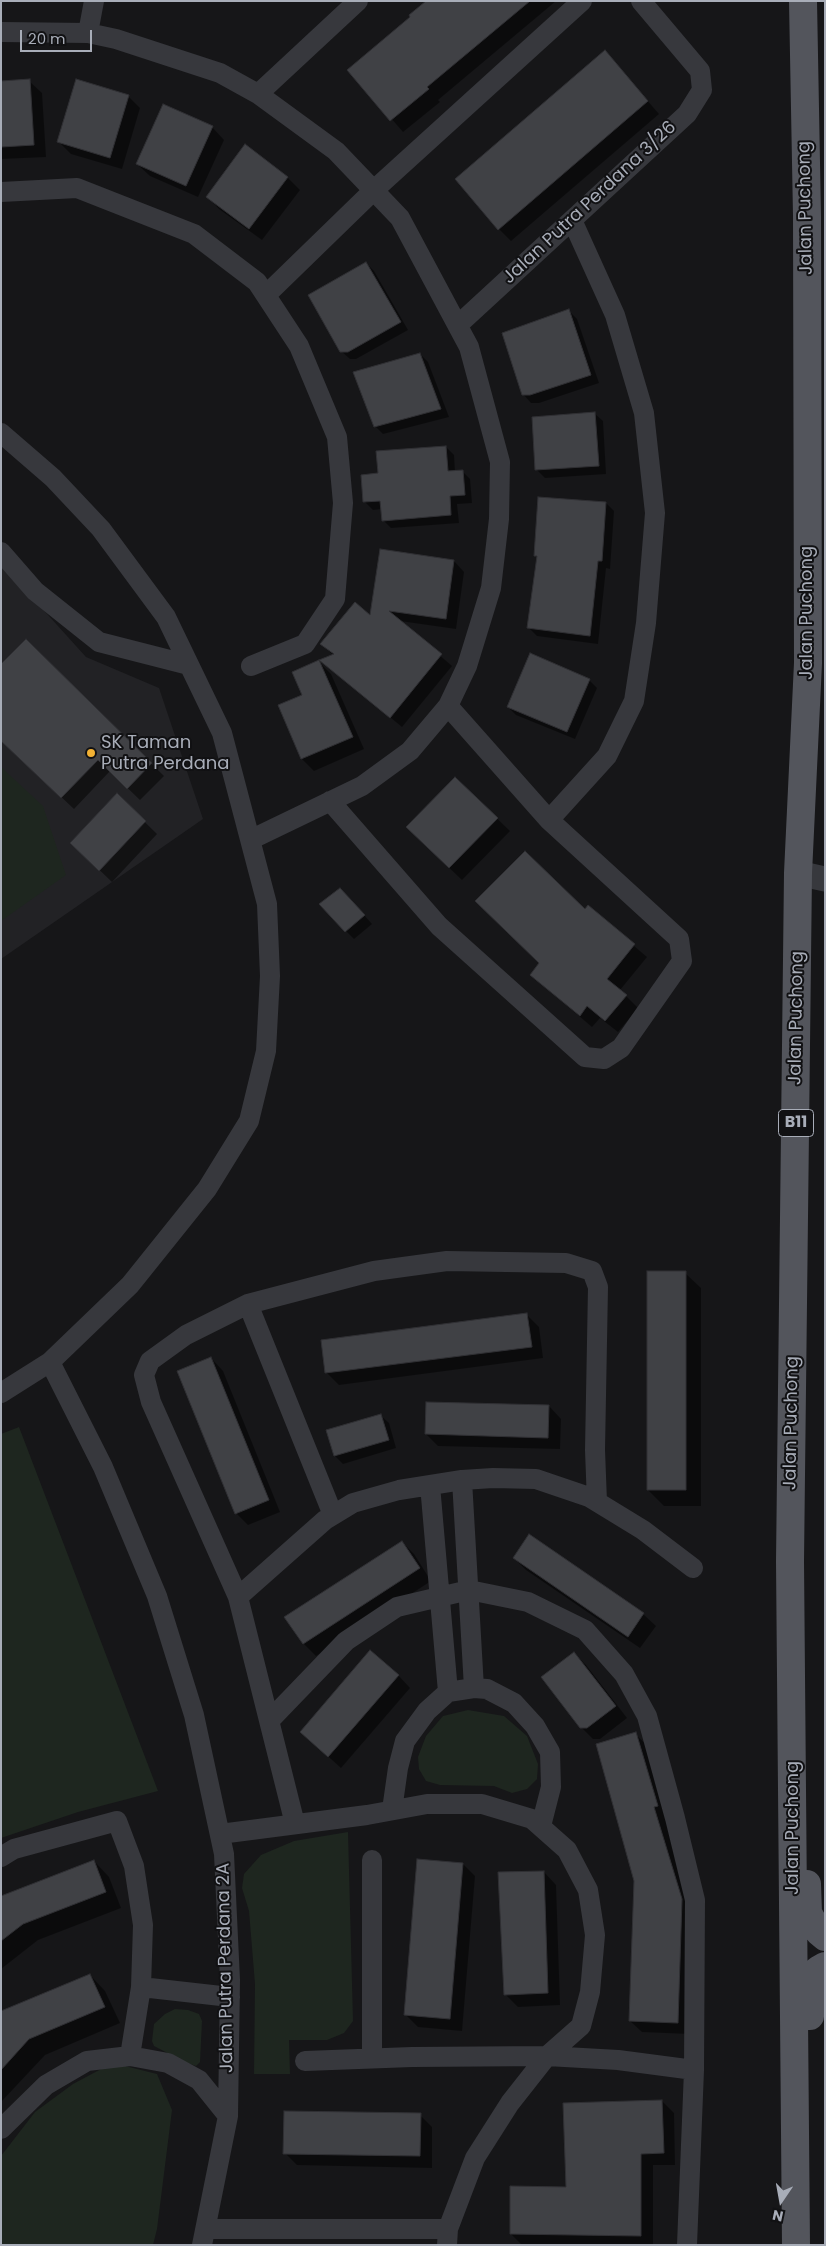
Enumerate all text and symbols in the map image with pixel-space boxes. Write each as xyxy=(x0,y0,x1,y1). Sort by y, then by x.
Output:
scale bar xyxy=(22,20,95,52)
text: 20 m xyxy=(28,28,66,49)
street label: Jalan Putra Perdana 3/26 xyxy=(499,117,681,289)
street label: Jalan Puchong xyxy=(794,141,818,275)
street label: Jalan Puchong xyxy=(796,546,818,680)
place label: SK Taman Putra Perdana xyxy=(101,732,230,774)
marker: SK Taman Putra Perdana xyxy=(85,747,97,759)
street label: Jalan Puchong xyxy=(785,951,809,1085)
road number: B11 xyxy=(778,1110,814,1136)
street label: Jalan Puchong xyxy=(780,1356,804,1490)
street label: Jalan Puchong xyxy=(782,1761,804,1895)
street label: Jalan Putra Perdana 2A xyxy=(213,1863,239,2073)
north arrow xyxy=(756,2176,806,2226)
text: N xyxy=(771,2205,785,2227)

